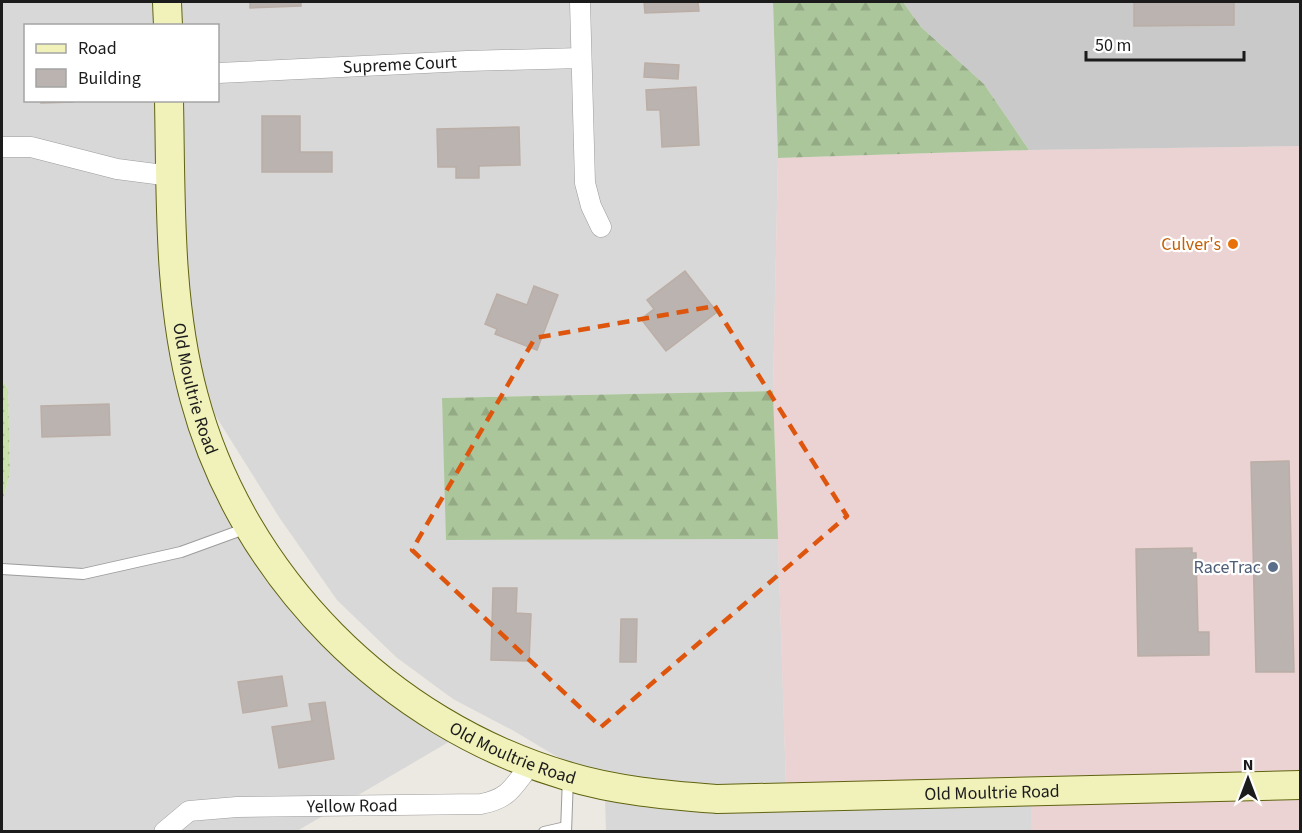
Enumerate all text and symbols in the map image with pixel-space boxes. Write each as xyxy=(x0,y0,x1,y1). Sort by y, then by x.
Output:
legend xyxy=(24,24,219,102)
scale bar xyxy=(1086,24,1244,62)
text: 50 m xyxy=(1095,33,1131,58)
text: Road xyxy=(78,36,117,61)
street label: Supreme Court xyxy=(342,49,457,79)
text: Building xyxy=(78,66,141,91)
place label: Culver's xyxy=(1161,232,1221,257)
marker: Culver's xyxy=(1226,237,1240,251)
street label: Old Moultrie Road xyxy=(167,321,224,458)
place label: RaceTrac xyxy=(1194,555,1261,580)
marker: RaceTrac xyxy=(1266,560,1280,574)
street label: Old Moultrie Road xyxy=(445,715,579,791)
north arrow xyxy=(1218,749,1278,809)
text: N xyxy=(1243,754,1253,776)
street label: Old Moultrie Road xyxy=(924,778,1060,807)
street label: Yellow Road xyxy=(306,793,398,819)

